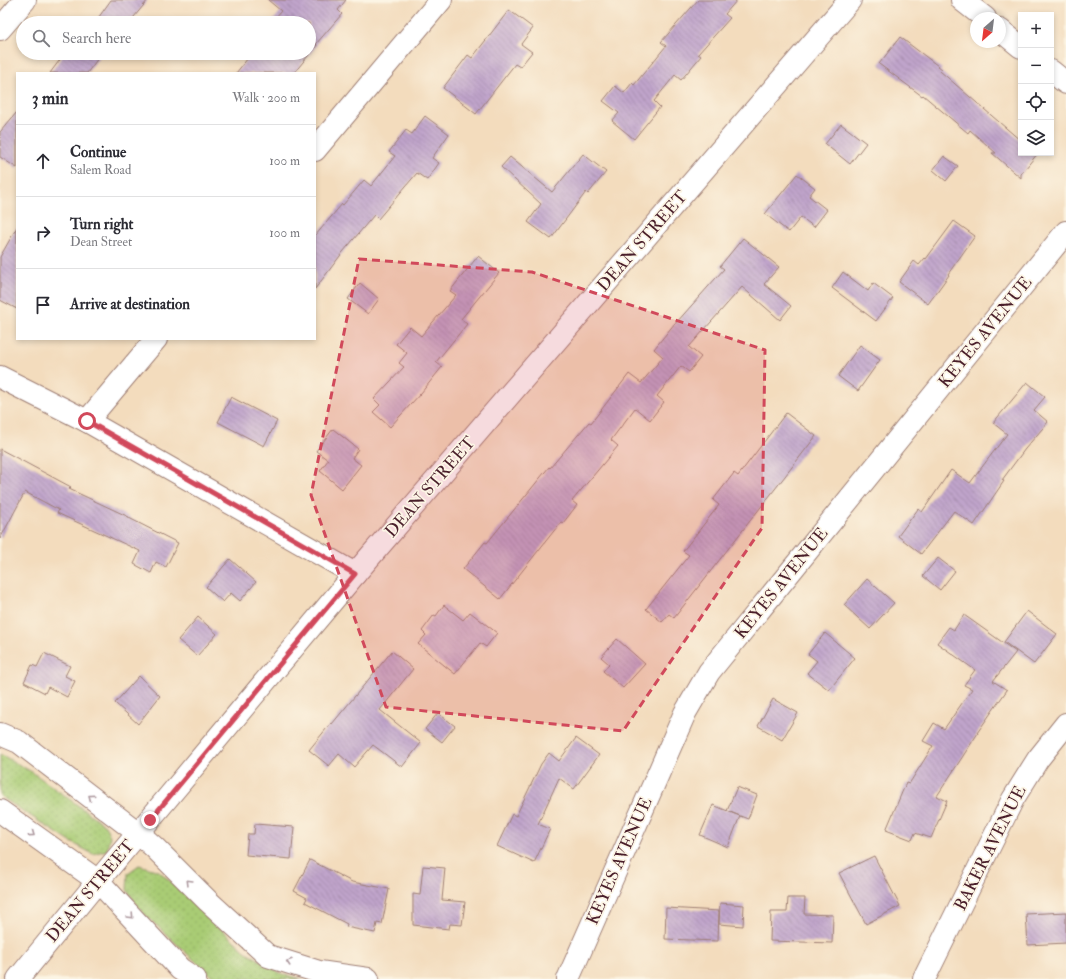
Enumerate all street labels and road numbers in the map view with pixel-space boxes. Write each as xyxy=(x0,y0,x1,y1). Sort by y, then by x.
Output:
street label: DEAN STREET xyxy=(592,186,692,296)
street label: KEYES AVENUE xyxy=(934,272,1036,392)
street label: DEAN STREET xyxy=(380,432,480,542)
street label: KEYES AVENUE xyxy=(730,523,832,643)
street label: BAKER AVENUE xyxy=(949,782,1031,914)
street label: KEYES AVENUE xyxy=(582,794,656,928)
street label: DEAN STREET xyxy=(41,835,139,946)

